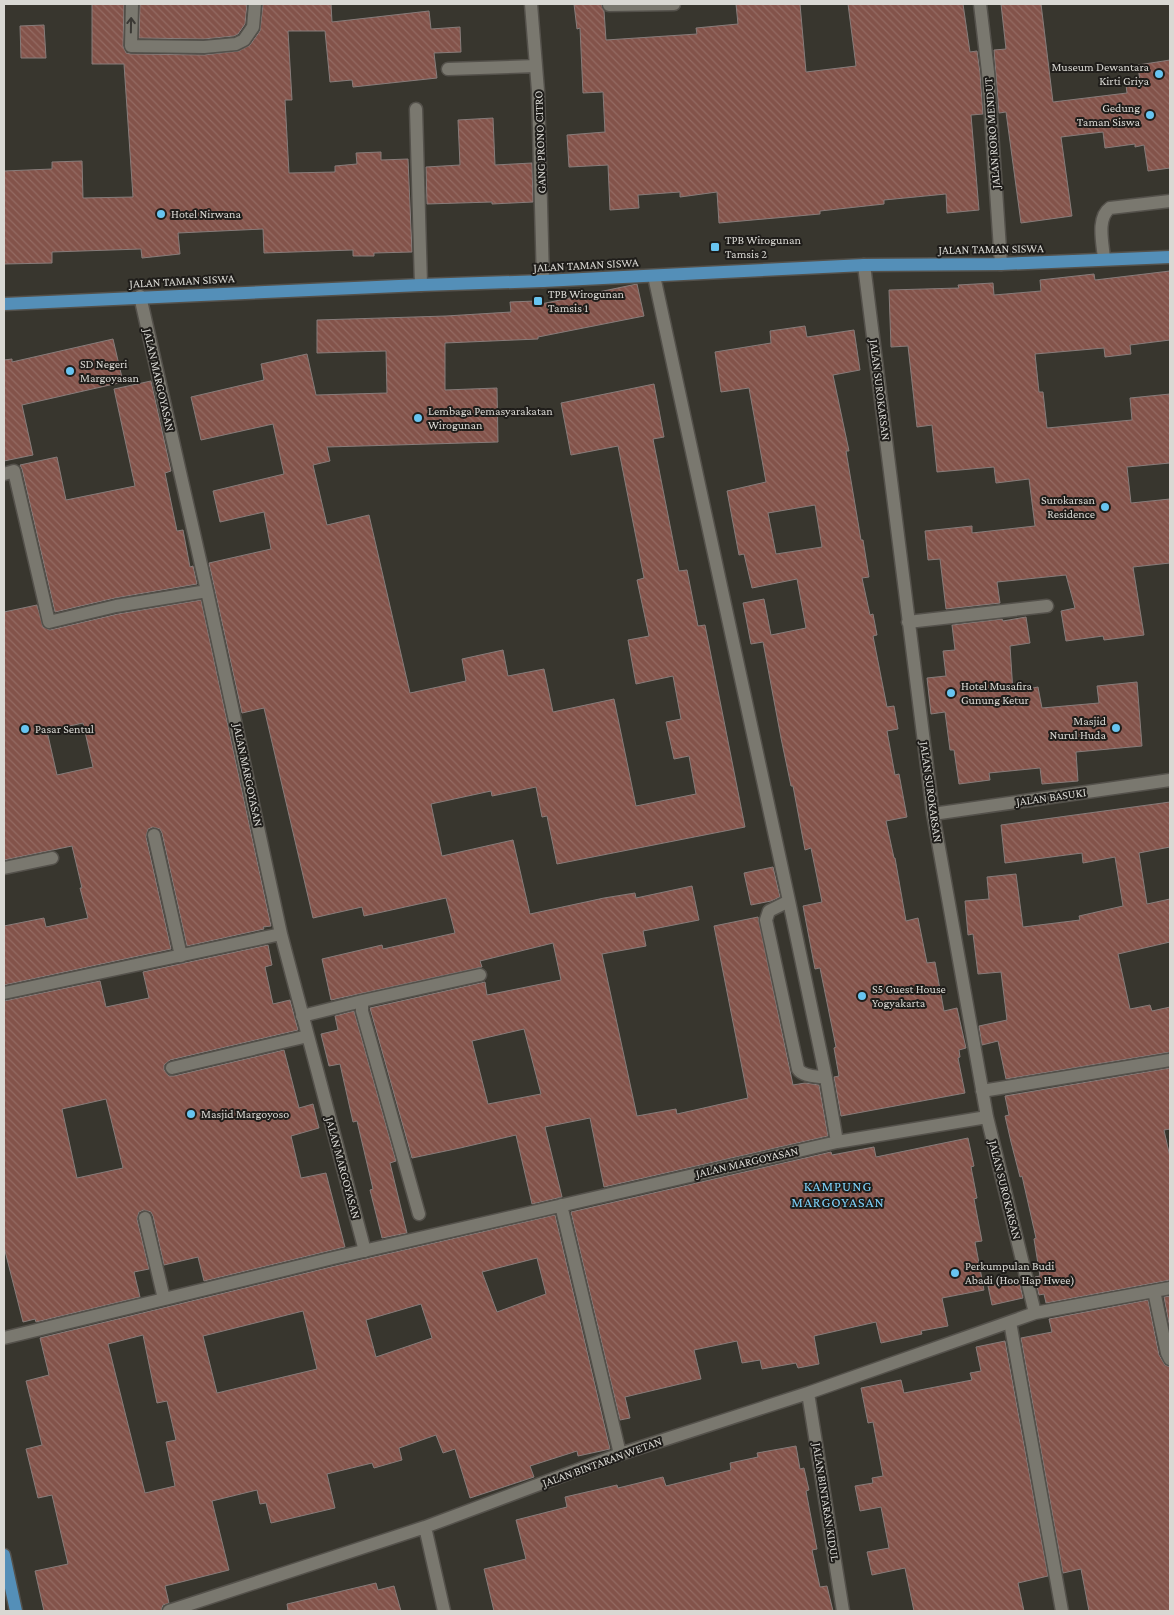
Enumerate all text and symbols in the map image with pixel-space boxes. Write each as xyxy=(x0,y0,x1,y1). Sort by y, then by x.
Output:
one-way arrow xyxy=(126,17,136,34)
place label: Museum Dewantara Kirti Griya xyxy=(1051,60,1149,88)
marker: Museum Dewantara Kirti Griya xyxy=(1153,68,1165,80)
street label: JALAN RORO MENDUT xyxy=(981,76,1003,190)
street label: GANG PRONO CITRO xyxy=(531,90,549,194)
place label: Gedung Taman Siswa xyxy=(1077,101,1140,129)
marker: Gedung Taman Siswa xyxy=(1144,109,1156,121)
place label: Hotel Nirwana xyxy=(171,207,241,221)
marker: Hotel Nirwana xyxy=(155,208,167,220)
place label: TPB Wirogunan Tamsis 2 xyxy=(725,233,801,261)
marker: TPB Wirogunan Tamsis 2 xyxy=(709,241,721,253)
street label: JALAN TAMAN SISWA xyxy=(937,241,1044,257)
street label: JALAN TAMAN SISWA xyxy=(532,255,639,275)
street label: JALAN TAMAN SISWA xyxy=(128,271,235,291)
place label: TPB Wirogunan Tamsis 1 xyxy=(548,287,624,315)
marker: TPB Wirogunan Tamsis 1 xyxy=(532,295,544,307)
street label: JALAN MARGOYASAN xyxy=(140,326,178,433)
street label: JALAN SUROKARSAN xyxy=(867,338,893,441)
place label: SD Negeri Margoyasan xyxy=(80,357,140,385)
marker: SD Negeri Margoyasan xyxy=(64,365,76,377)
place label: Lembaga Pemasyarakatan Wirogunan xyxy=(428,404,553,432)
marker: Lembaga Pemasyarakatan Wirogunan xyxy=(412,412,424,424)
place label: Surokarsan Residence xyxy=(1041,493,1096,521)
marker: Surokarsan Residence xyxy=(1099,501,1111,513)
place label: Hotel Musafira Gunung Ketur xyxy=(961,679,1032,707)
marker: Hotel Musafira Gunung Ketur xyxy=(945,687,957,699)
place label: Masjid Nurul Huda xyxy=(1050,714,1107,742)
street label: JALAN MARGOYASAN xyxy=(230,721,266,828)
place label: Pasar Sentul xyxy=(35,722,94,736)
marker: Masjid Nurul Huda xyxy=(1110,722,1122,734)
marker: Pasar Sentul xyxy=(19,723,31,735)
street label: JALAN SUROKARSAN xyxy=(917,740,945,843)
street label: JALAN BASUKI xyxy=(1014,785,1087,809)
place label: S5 Guest House Yogyakarta xyxy=(872,982,946,1010)
marker: S5 Guest House Yogyakarta xyxy=(856,990,868,1002)
place label: Masjid Margoyoso xyxy=(201,1107,289,1121)
marker: Masjid Margoyoso xyxy=(185,1108,197,1120)
street label: JALAN MARGOYASAN xyxy=(322,1115,363,1221)
street label: JALAN SUROKARSAN xyxy=(986,1138,1024,1241)
street label: JALAN MARGOYASAN xyxy=(693,1143,800,1181)
district label: KAMPUNG MARGOYASAN xyxy=(791,1178,885,1210)
place label: Perkumpulan Budi Abadi (Hoo Hap Hwee) xyxy=(965,1259,1075,1287)
marker: Perkumpulan Budi Abadi (Hoo Hap Hwee) xyxy=(949,1267,961,1279)
street label: JALAN BINTARAN WETAN xyxy=(539,1434,664,1490)
street label: JALAN BINTARAN KIDUL xyxy=(810,1441,842,1562)

